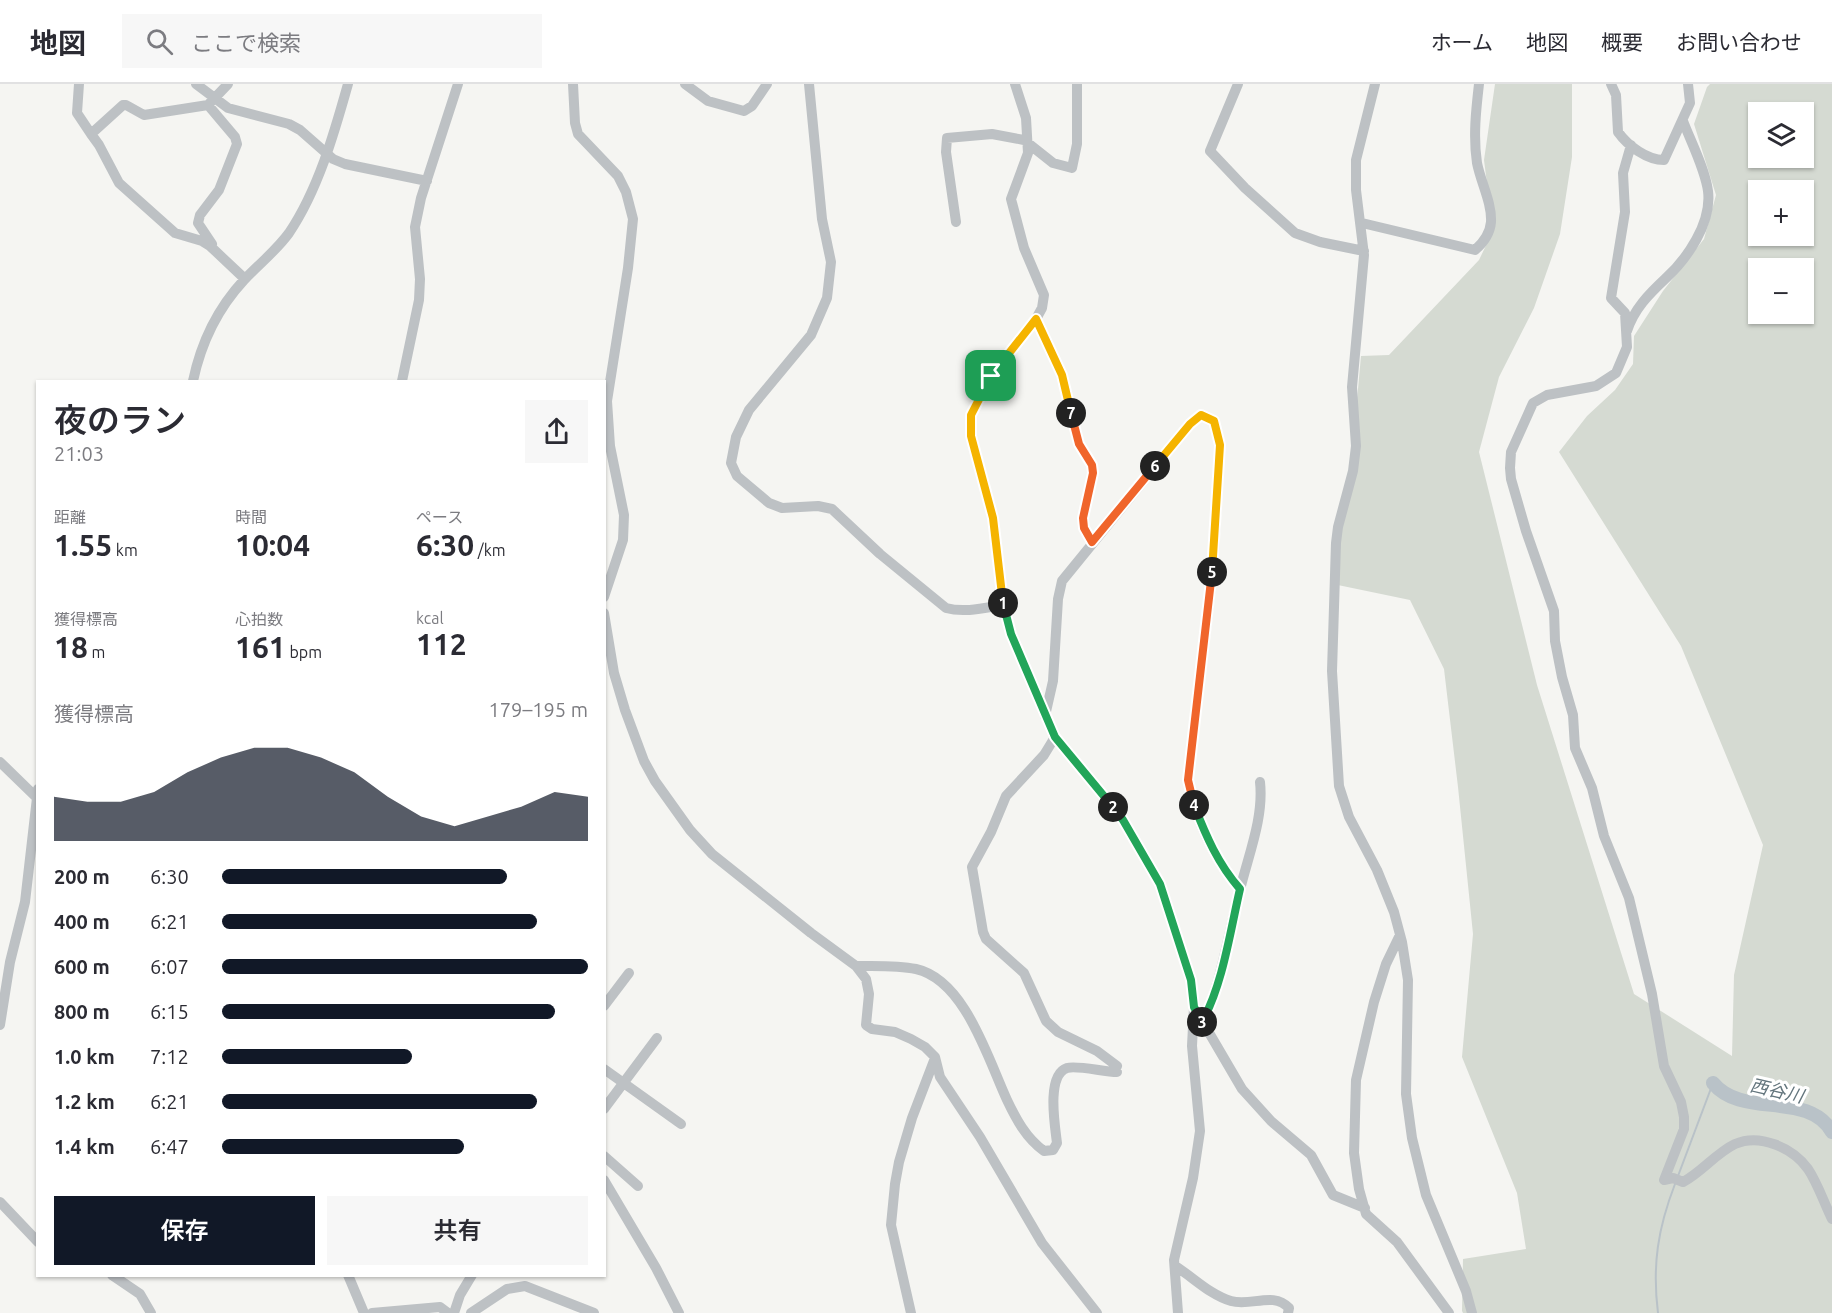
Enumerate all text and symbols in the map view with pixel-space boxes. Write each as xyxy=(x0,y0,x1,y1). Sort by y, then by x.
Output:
search box xyxy=(122,14,542,68)
icon: search xyxy=(143,25,176,58)
text: 地図 xyxy=(30,27,86,58)
text: ここで検索 xyxy=(191,30,301,55)
text: ホーム xyxy=(1431,30,1493,54)
text: 地図 xyxy=(1526,30,1568,54)
text: 概要 xyxy=(1601,30,1643,54)
text: お問い合わせ xyxy=(1676,30,1802,54)
map controls xyxy=(1748,102,1814,324)
button: layers xyxy=(1748,102,1814,168)
button: + xyxy=(1748,180,1814,246)
button: − xyxy=(1748,258,1814,324)
pin xyxy=(965,350,1016,401)
icon: arrive xyxy=(974,359,1007,392)
pin: 7 xyxy=(1056,398,1086,428)
button: share xyxy=(525,400,588,463)
text: 夜のラン xyxy=(54,401,186,438)
text: 7 xyxy=(1066,404,1076,422)
text: 21:03 xyxy=(54,442,104,465)
pin: 6 xyxy=(1140,451,1170,481)
text: 6 xyxy=(1150,457,1160,475)
text: 距離 xyxy=(54,508,86,526)
text: 時間 xyxy=(235,508,267,526)
text: ペース xyxy=(416,508,463,526)
text: 1.55 xyxy=(54,528,112,562)
text: 10:04 xyxy=(235,528,310,562)
text: 6:30 xyxy=(416,528,474,562)
text: km xyxy=(112,541,138,559)
text: /km xyxy=(474,541,506,559)
pin: 5 xyxy=(1197,557,1227,587)
text: 5 xyxy=(1207,563,1217,581)
pin: 1 xyxy=(988,588,1018,618)
text: 1 xyxy=(998,594,1008,612)
text: kcal xyxy=(416,609,444,627)
text: 獲得標高 xyxy=(54,610,118,628)
text: 心拍数 xyxy=(235,610,283,628)
text: 112 xyxy=(416,627,467,661)
text: 18 xyxy=(54,630,88,664)
text: 161 xyxy=(235,630,286,664)
text: m xyxy=(88,643,105,661)
text: bpm xyxy=(286,643,322,661)
text: 179–195 m xyxy=(489,698,588,721)
text: 獲得標高 xyxy=(54,702,134,725)
pin: 4 xyxy=(1179,790,1209,820)
pin: 2 xyxy=(1098,792,1128,822)
text: 4 xyxy=(1189,796,1199,814)
text: 2 xyxy=(1108,798,1118,816)
text: 200 m xyxy=(54,865,110,888)
text: 6:30 xyxy=(150,865,189,888)
text: 400 m xyxy=(54,910,110,933)
text: 6:21 xyxy=(150,910,189,933)
text: 600 m xyxy=(54,955,110,978)
text: 6:07 xyxy=(150,955,189,978)
text: 800 m xyxy=(54,1000,110,1023)
text: 6:15 xyxy=(150,1000,189,1023)
pin: 3 xyxy=(1187,1007,1217,1037)
text: 3 xyxy=(1197,1013,1207,1031)
text: 1.0 km xyxy=(54,1045,115,1068)
text: 7:12 xyxy=(150,1045,189,1068)
water label: 西谷川 xyxy=(1748,1074,1808,1106)
text: 1.2 km xyxy=(54,1090,115,1113)
text: 6:21 xyxy=(150,1090,189,1113)
text: 1.4 km xyxy=(54,1135,115,1158)
text: 6:47 xyxy=(150,1135,189,1158)
button: 保存 xyxy=(54,1196,315,1265)
button: 共有 xyxy=(327,1196,588,1265)

